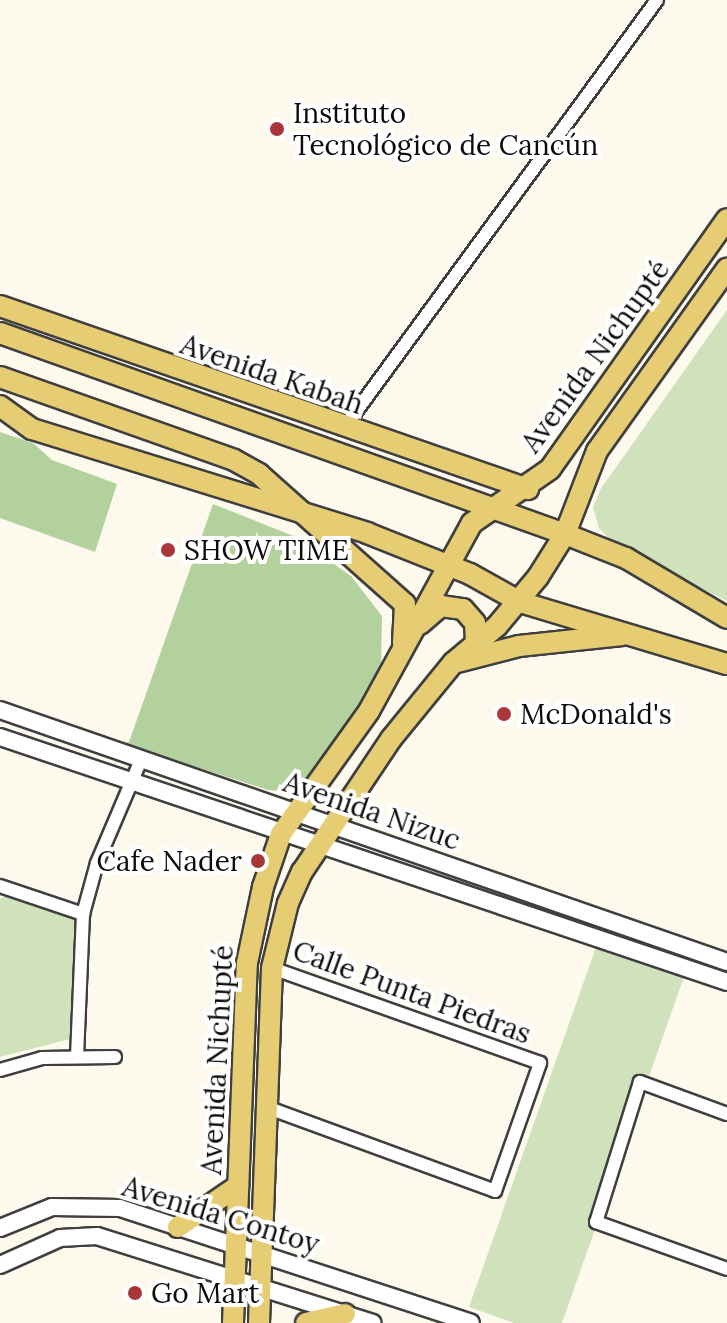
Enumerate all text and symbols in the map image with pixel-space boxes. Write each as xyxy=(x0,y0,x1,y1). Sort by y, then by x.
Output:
place label: Instituto Tecnológico de Cancún xyxy=(293,96,598,162)
marker: Instituto Tecnológico de Cancún xyxy=(268,120,286,138)
street label: Avenida Nichupté xyxy=(514,253,676,459)
street label: Avenida Kabah xyxy=(176,327,368,421)
place label: SHOW TIME xyxy=(184,533,349,567)
marker: SHOW TIME xyxy=(159,541,177,559)
place label: McDonald's xyxy=(520,697,672,731)
marker: McDonald's xyxy=(495,705,513,723)
street label: Avenida Nizuc xyxy=(279,765,465,857)
place label: Cafe Nader xyxy=(96,844,242,878)
marker: Cafe Nader xyxy=(249,852,267,870)
street label: Calle Punta Piedras xyxy=(288,933,536,1051)
street label: Avenida Nichupté xyxy=(194,944,240,1176)
street label: Avenida Contoy xyxy=(119,1169,323,1261)
place label: Go Mart xyxy=(151,1276,259,1310)
marker: Go Mart xyxy=(126,1284,144,1302)

